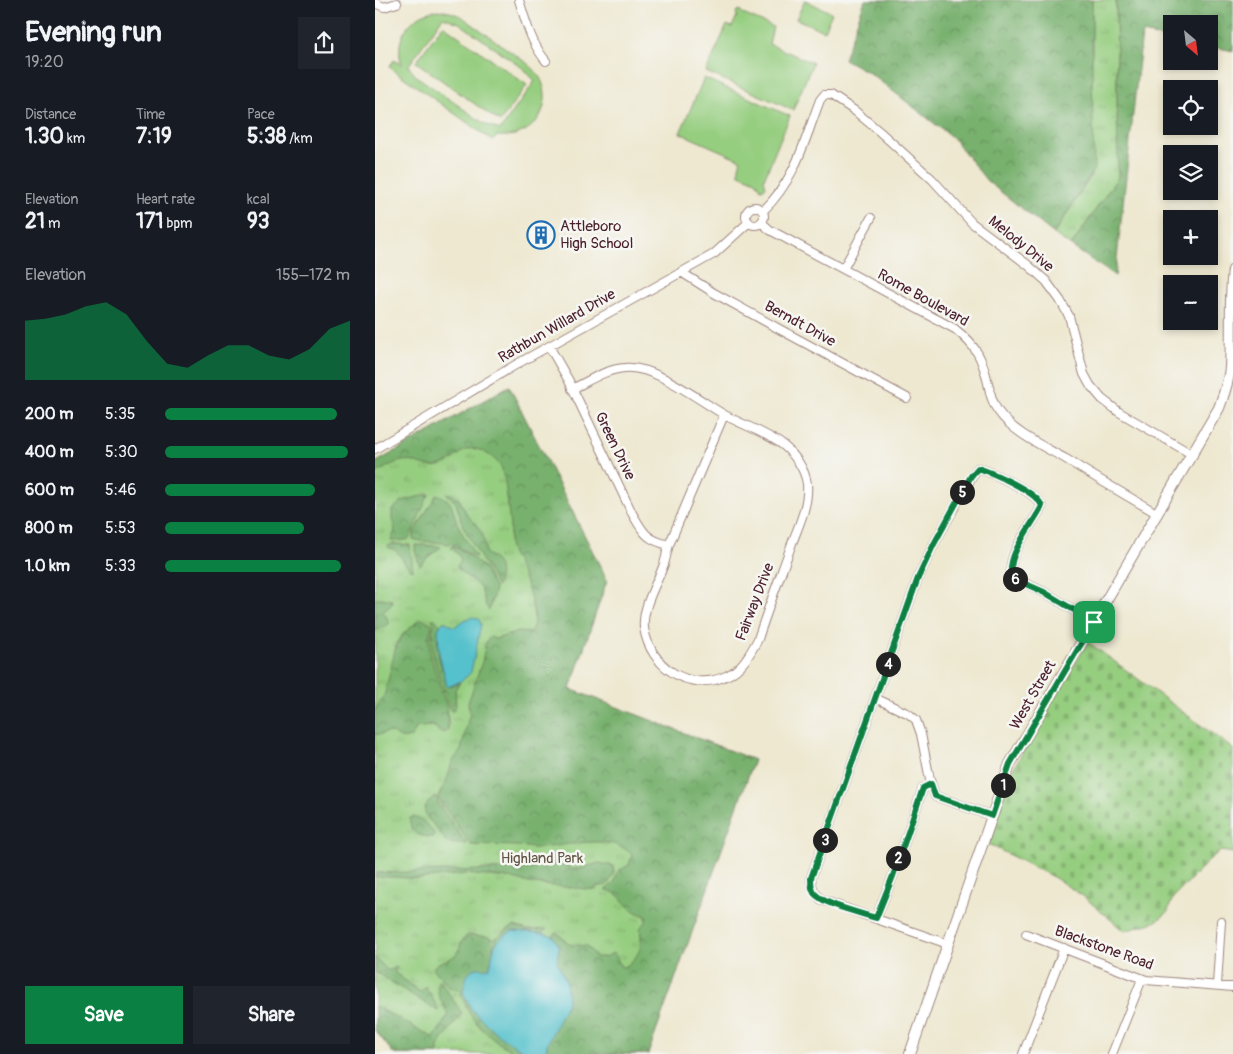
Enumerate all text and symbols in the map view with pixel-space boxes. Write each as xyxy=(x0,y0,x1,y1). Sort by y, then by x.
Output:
text: Evening run xyxy=(25,15,162,50)
north arrow xyxy=(1163,15,1217,70)
map controls xyxy=(1163,15,1218,330)
button: share xyxy=(298,17,350,69)
text: 19:20 xyxy=(25,52,64,72)
button: locate xyxy=(1163,80,1218,135)
text: Distance xyxy=(25,106,76,123)
text: Time xyxy=(136,106,165,123)
text: Pace xyxy=(247,106,275,123)
text: 1.30 xyxy=(25,123,64,150)
text: 7:19 xyxy=(136,123,172,150)
text: 5:38 xyxy=(247,123,286,150)
text: km xyxy=(64,130,85,147)
text: /km xyxy=(286,130,313,147)
button: layers xyxy=(1163,145,1218,200)
text: Elevation xyxy=(25,191,78,208)
text: Heart rate xyxy=(136,191,195,208)
text: kcal xyxy=(247,191,270,208)
text: 21 xyxy=(25,208,45,235)
text: 171 xyxy=(136,208,164,235)
text: 93 xyxy=(247,208,270,235)
button: + xyxy=(1163,210,1218,265)
street label: Melody Drive xyxy=(984,212,1058,277)
text: m xyxy=(45,215,60,232)
text: bpm xyxy=(164,215,192,232)
place label: Attleboro High School xyxy=(560,217,633,253)
building icon: Attleboro High School xyxy=(526,220,556,250)
text: Elevation xyxy=(25,265,86,285)
text: 155–172 m xyxy=(276,265,350,285)
street label: Rome Boulevard xyxy=(874,265,972,331)
button: − xyxy=(1163,275,1218,330)
street label: Rathbun Willard Drive xyxy=(495,284,620,367)
street label: Berndt Drive xyxy=(761,297,839,352)
text: 200 m xyxy=(25,404,73,424)
text: 5:35 xyxy=(105,404,136,424)
street label: Green Drive xyxy=(590,409,640,484)
text: 400 m xyxy=(25,442,74,462)
text: 5:30 xyxy=(105,442,138,462)
text: 600 m xyxy=(25,480,74,500)
text: 5:46 xyxy=(105,480,137,500)
pin: 5 xyxy=(949,480,975,504)
text: 5 xyxy=(959,484,966,501)
text: 800 m xyxy=(25,518,73,538)
text: 5:53 xyxy=(105,518,136,538)
text: 1.0 km xyxy=(25,556,70,576)
text: 5:33 xyxy=(105,556,136,576)
street label: Fairway Drive xyxy=(731,560,779,644)
pin: 6 xyxy=(1003,566,1027,592)
text: 6 xyxy=(1011,571,1020,588)
pin xyxy=(1073,601,1115,643)
icon: arrive xyxy=(1080,608,1108,636)
pin: 4 xyxy=(875,652,901,676)
text: 4 xyxy=(884,656,893,673)
street label: West Street xyxy=(1006,656,1061,733)
pin: 1 xyxy=(991,772,1015,798)
text: 1 xyxy=(1001,777,1006,794)
pin: 3 xyxy=(813,828,837,852)
text: 3 xyxy=(822,832,829,849)
pin: 2 xyxy=(885,846,911,870)
park label: Highland Park xyxy=(501,849,584,868)
text: 2 xyxy=(895,850,902,867)
street label: Blackstone Road xyxy=(1052,921,1156,975)
button: Save xyxy=(25,986,183,1044)
button: Share xyxy=(193,986,350,1044)

